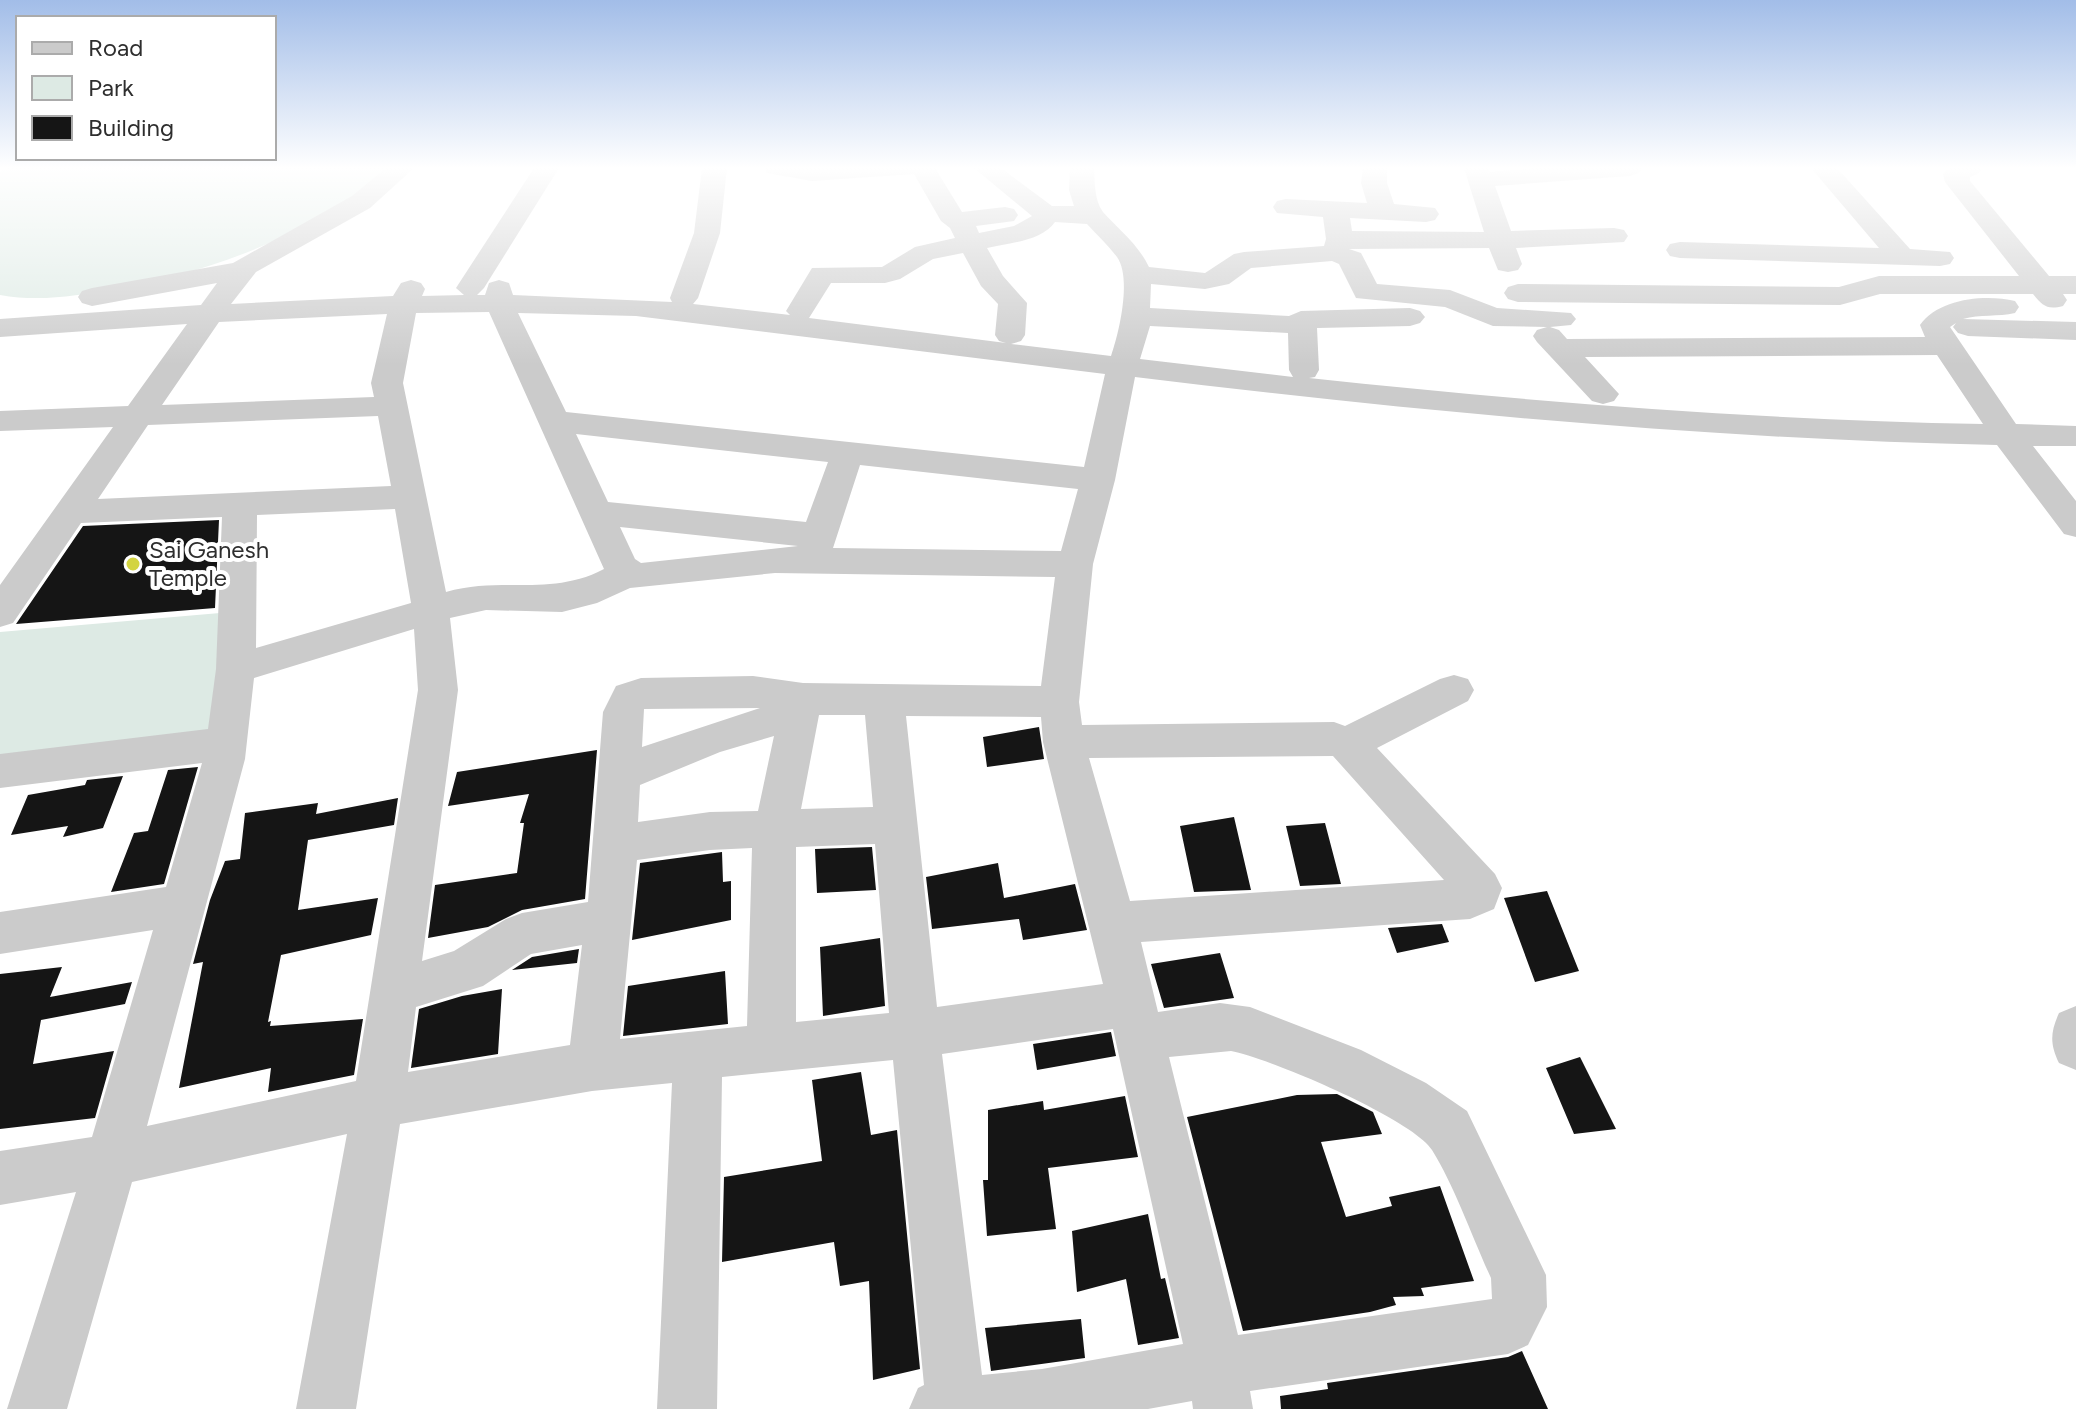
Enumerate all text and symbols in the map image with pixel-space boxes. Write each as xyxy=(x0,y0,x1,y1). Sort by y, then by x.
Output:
legend xyxy=(16,16,276,160)
text: Road xyxy=(88,33,143,62)
text: Park xyxy=(88,73,134,102)
text: Building xyxy=(88,113,174,142)
place label: Sai Ganesh Temple xyxy=(149,535,269,592)
marker: Sai Ganesh Temple xyxy=(124,555,142,573)

